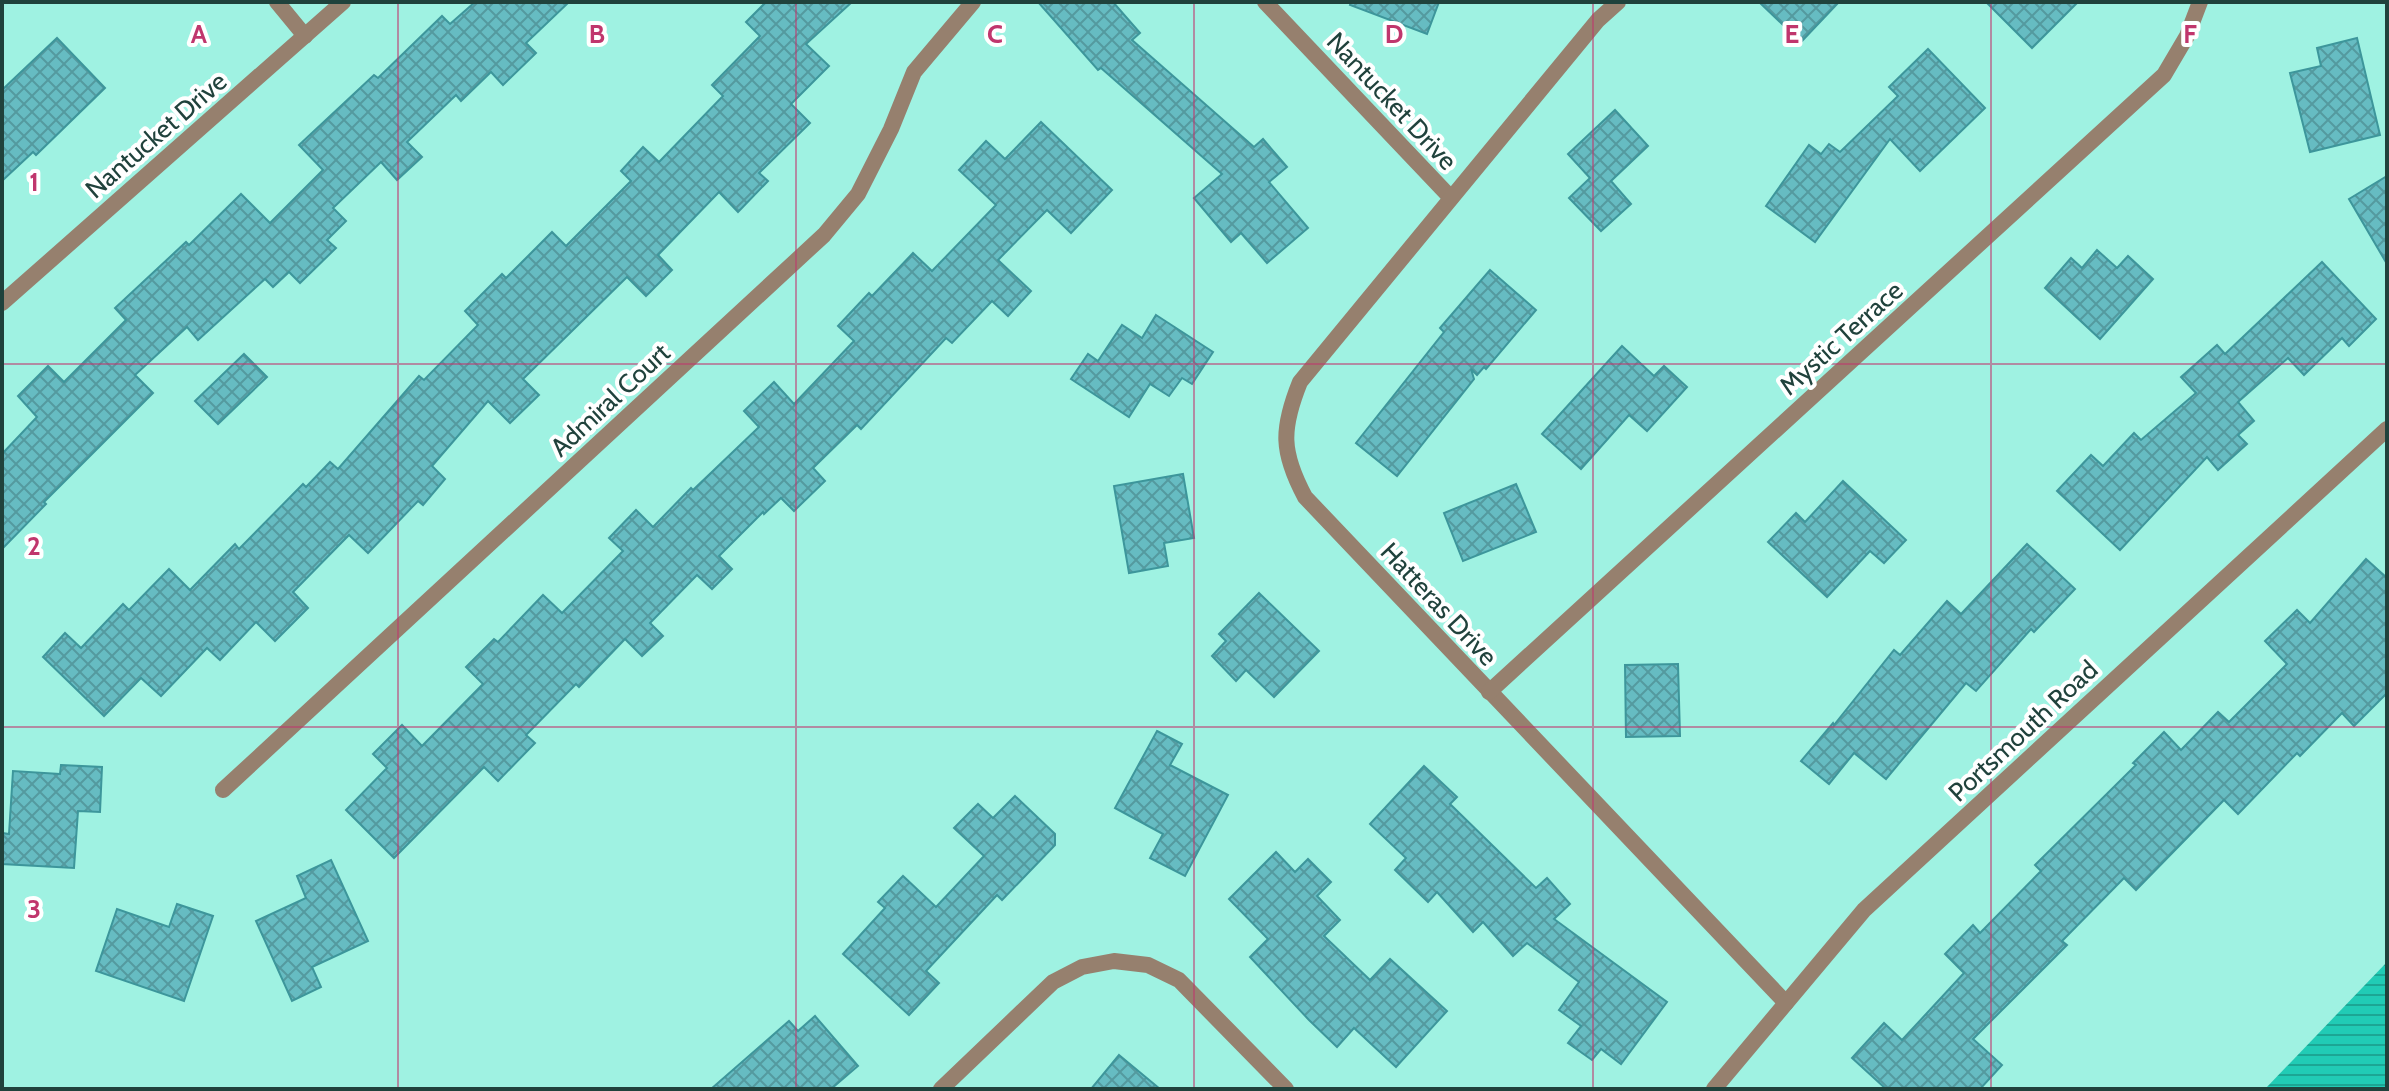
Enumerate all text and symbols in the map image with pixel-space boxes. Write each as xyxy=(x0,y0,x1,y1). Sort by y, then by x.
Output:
text: A xyxy=(191,18,208,50)
text: B xyxy=(589,18,605,50)
text: C xyxy=(987,18,1003,50)
text: E xyxy=(1785,18,1799,50)
text: F xyxy=(2183,18,2197,50)
street label: Nantucket Drive xyxy=(1320,26,1464,176)
street label: Nantucket Drive xyxy=(79,65,233,205)
text: 1 xyxy=(29,166,39,198)
street label: Mystic Terrace xyxy=(1773,274,1909,402)
street label: Admiral Court xyxy=(544,336,676,463)
text: 2 xyxy=(27,530,41,562)
street label: Hatteras Drive xyxy=(1374,536,1504,672)
street label: Portsmouth Road xyxy=(1942,654,2104,808)
text: 3 xyxy=(27,893,41,925)

